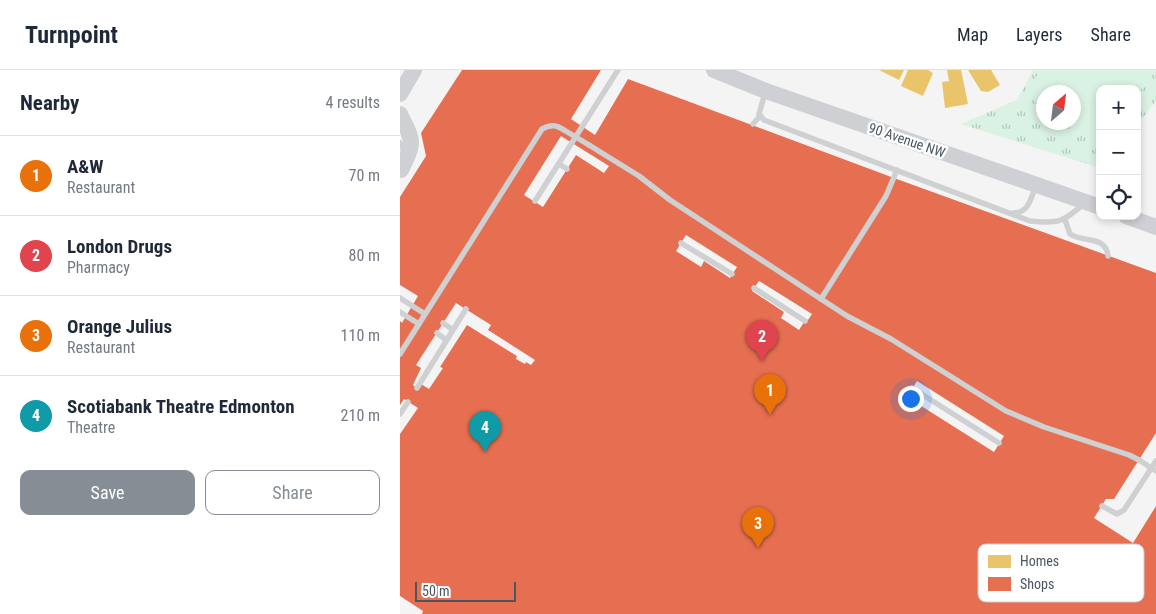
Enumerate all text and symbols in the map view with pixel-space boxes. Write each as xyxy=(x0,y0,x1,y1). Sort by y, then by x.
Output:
text: Turnpoint xyxy=(25,21,118,49)
text: Map xyxy=(957,24,988,45)
text: Layers xyxy=(1016,24,1063,45)
text: Share xyxy=(1091,24,1131,45)
north arrow xyxy=(1036,85,1081,130)
map controls xyxy=(1096,85,1141,220)
button: + xyxy=(1096,85,1141,130)
text: Nearby xyxy=(20,91,79,115)
text: 4 results xyxy=(325,93,380,112)
street label: 90 Avenue NW xyxy=(867,119,948,161)
button: − xyxy=(1096,130,1141,175)
text: A&W xyxy=(67,155,104,178)
text: 1 xyxy=(32,166,40,185)
text: 70 m xyxy=(348,166,380,185)
button: locate xyxy=(1096,175,1141,220)
text: Restaurant xyxy=(67,178,135,197)
text: London Drugs xyxy=(67,235,172,258)
text: 2 xyxy=(32,246,40,265)
text: 80 m xyxy=(348,246,380,265)
text: Pharmacy xyxy=(67,258,130,277)
text: Orange Julius xyxy=(67,315,172,338)
pin: 2 xyxy=(746,320,778,361)
text: 3 xyxy=(32,326,40,345)
text: 110 m xyxy=(341,326,380,345)
text: Restaurant xyxy=(67,338,135,357)
pin: 1 xyxy=(754,374,786,415)
your location xyxy=(898,386,924,412)
text: Scotiabank Theatre Edmonton xyxy=(67,395,295,418)
text: 4 xyxy=(32,406,40,425)
text: 210 m xyxy=(341,406,380,425)
pin: 4 xyxy=(469,411,501,452)
text: Theatre xyxy=(67,418,115,437)
button: Save xyxy=(20,470,195,515)
button: Share xyxy=(205,470,380,515)
pin: 3 xyxy=(742,507,774,548)
legend xyxy=(978,544,1144,602)
text: Homes xyxy=(1020,553,1059,569)
text: Shops xyxy=(1020,576,1054,592)
scale bar xyxy=(415,579,516,602)
text: 50 m xyxy=(422,583,450,599)

